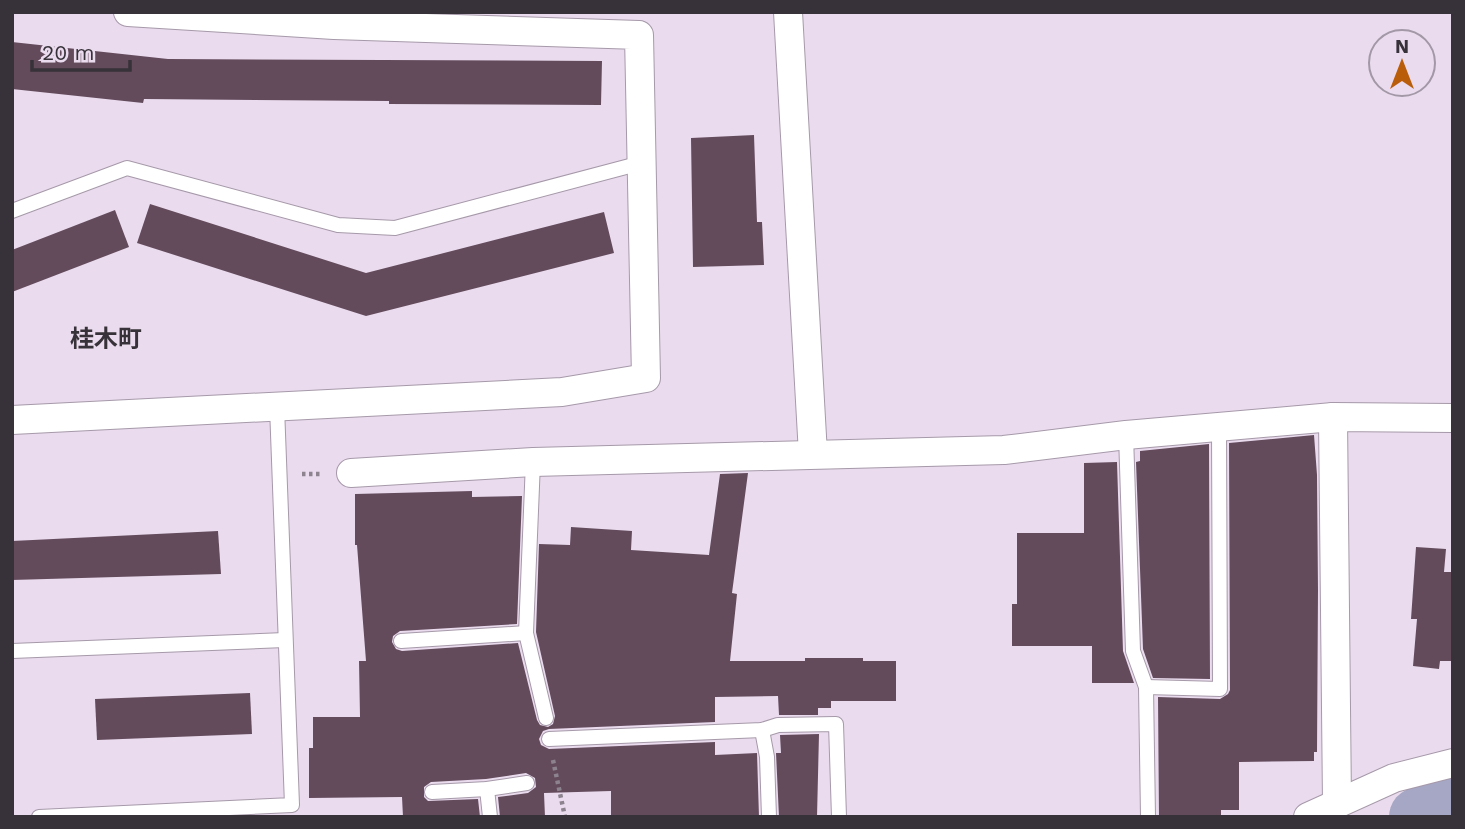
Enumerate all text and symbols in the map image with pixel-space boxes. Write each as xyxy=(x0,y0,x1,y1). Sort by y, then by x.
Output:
scale bar xyxy=(32,28,130,72)
north arrow xyxy=(1367,28,1437,98)
text: N xyxy=(1395,35,1409,58)
text: 20 m xyxy=(42,40,94,65)
district label: 桂木町 xyxy=(70,325,142,353)

